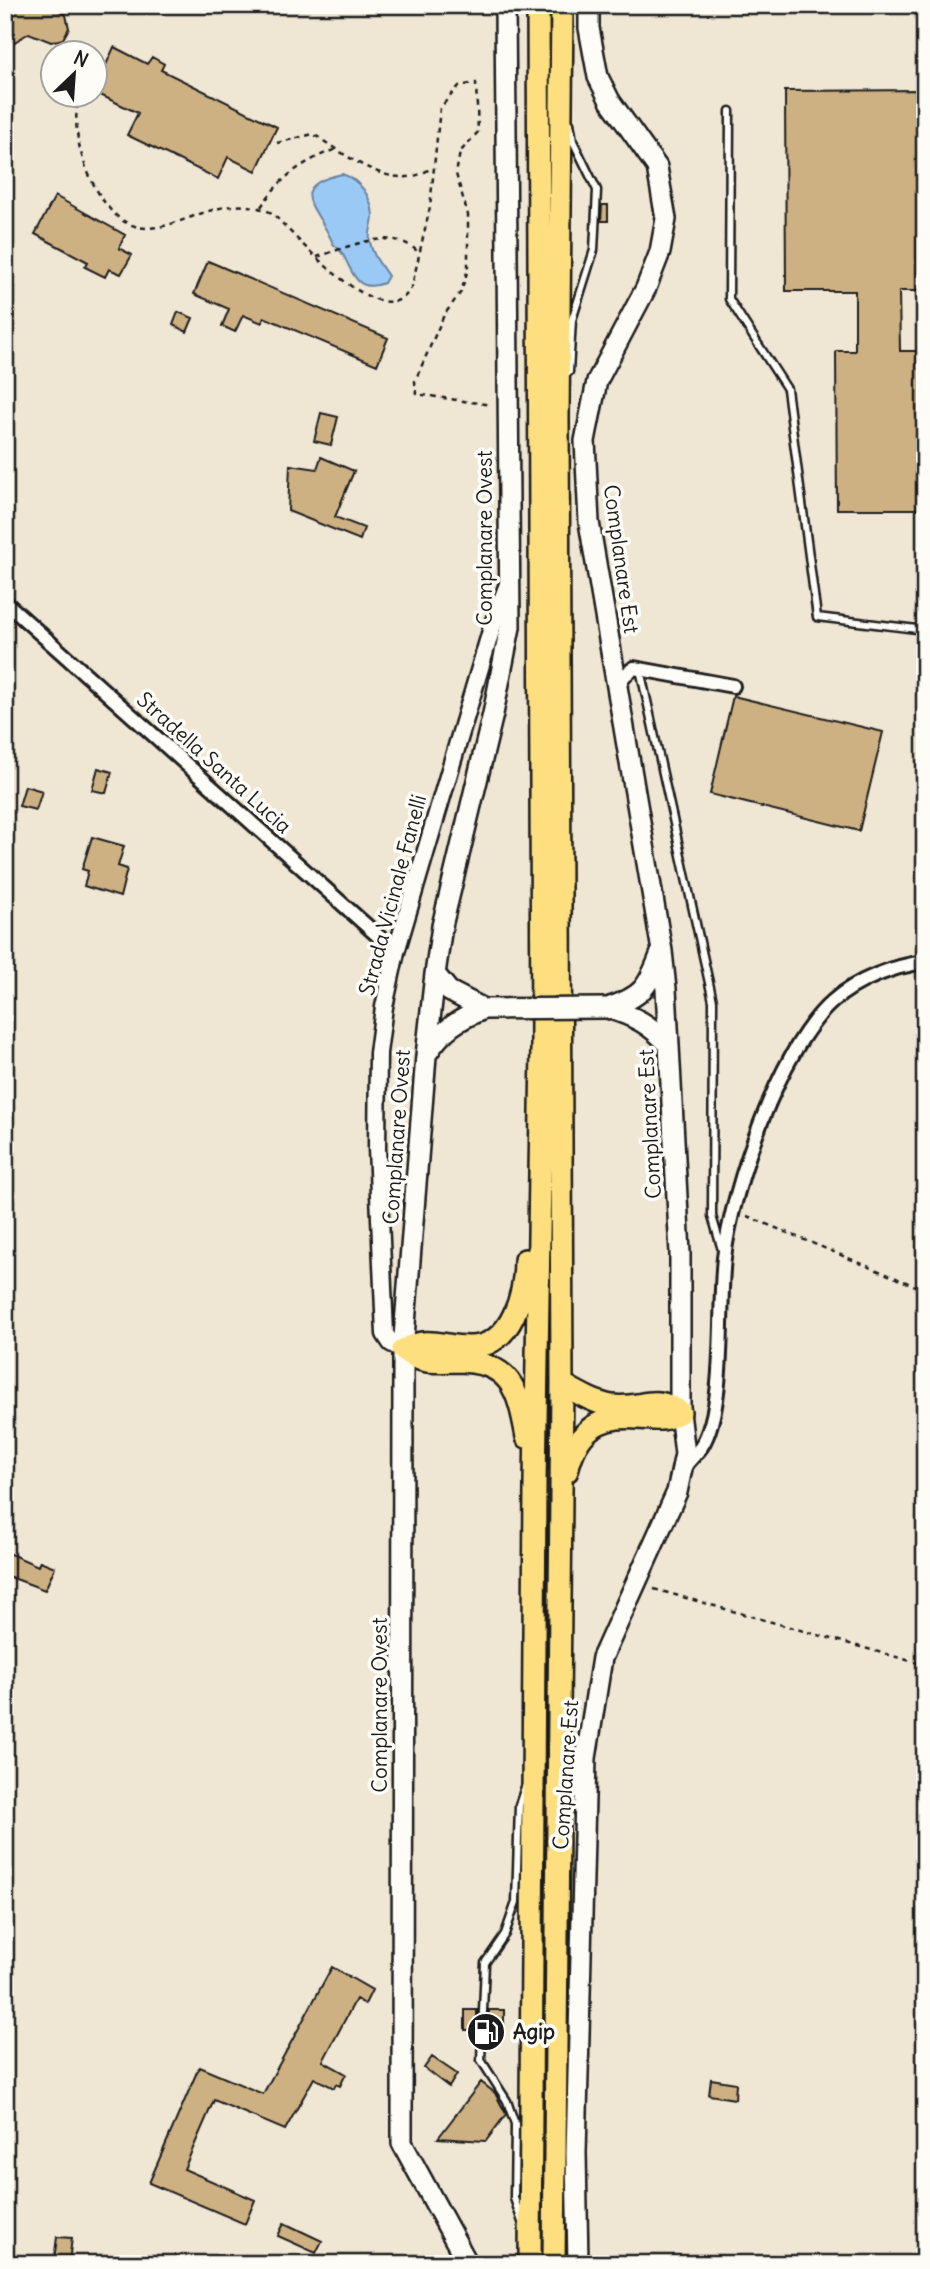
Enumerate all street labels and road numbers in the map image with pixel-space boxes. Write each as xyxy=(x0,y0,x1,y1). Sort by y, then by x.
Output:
street label: Complanare Ovest xyxy=(471,450,498,626)
street label: Complanare Est xyxy=(598,483,645,635)
street label: Stradella Santa Lucia xyxy=(131,686,297,839)
street label: Strada Vicinale Fanelli xyxy=(353,791,432,998)
street label: Complanare Est xyxy=(632,1048,667,1200)
street label: Complanare Ovest xyxy=(377,1049,416,1225)
street label: Complanare Ovest xyxy=(366,1617,393,1793)
street label: Complanare Est xyxy=(547,1699,584,1851)

